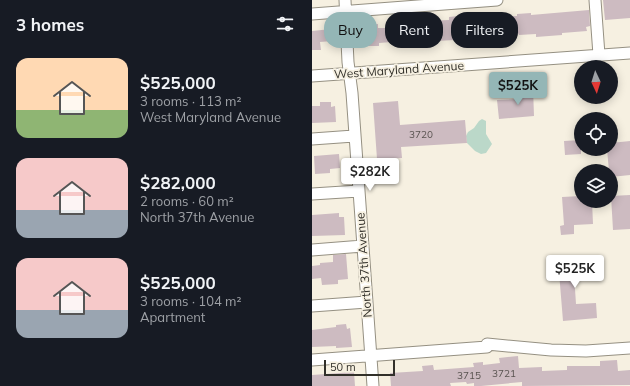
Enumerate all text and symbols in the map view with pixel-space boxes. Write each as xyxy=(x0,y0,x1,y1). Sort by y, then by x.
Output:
chip: Buy xyxy=(324,12,377,48)
chip: Rent xyxy=(385,12,443,48)
chip: Filters xyxy=(451,12,518,48)
icon: filters xyxy=(274,13,296,35)
text: 3 homes xyxy=(16,14,84,35)
street label: West Maryland Avenue xyxy=(333,57,464,82)
north arrow xyxy=(574,60,618,104)
map controls xyxy=(574,60,618,208)
text: $525,000 xyxy=(140,72,216,93)
pin: $525K xyxy=(490,72,546,106)
icon: home xyxy=(48,74,96,122)
text: $525K xyxy=(498,77,538,93)
text: 3 rooms · 113 m² xyxy=(140,93,241,109)
text: West Maryland Avenue xyxy=(140,109,281,125)
button: locate xyxy=(574,112,618,156)
house number: 3720 xyxy=(409,128,433,141)
pin: $282K xyxy=(342,158,398,192)
text: $282K xyxy=(350,163,390,179)
button: layers xyxy=(574,164,618,208)
text: $282,000 xyxy=(140,172,216,193)
icon: home xyxy=(48,174,96,222)
text: 2 rooms · 60 m² xyxy=(140,193,234,209)
text: North 37th Avenue xyxy=(140,209,254,225)
street label: North 37th Avenue xyxy=(352,212,375,318)
pin: $525K xyxy=(547,255,603,289)
text: $525K xyxy=(555,260,595,276)
text: $525,000 xyxy=(140,272,216,293)
icon: home xyxy=(48,274,96,322)
text: 3 rooms · 104 m² xyxy=(140,293,241,309)
text: Apartment xyxy=(140,309,205,325)
scale bar xyxy=(324,358,395,377)
text: 50 m xyxy=(330,360,356,374)
house number: 3721 xyxy=(492,367,516,380)
house number: 3715 xyxy=(457,369,481,382)

